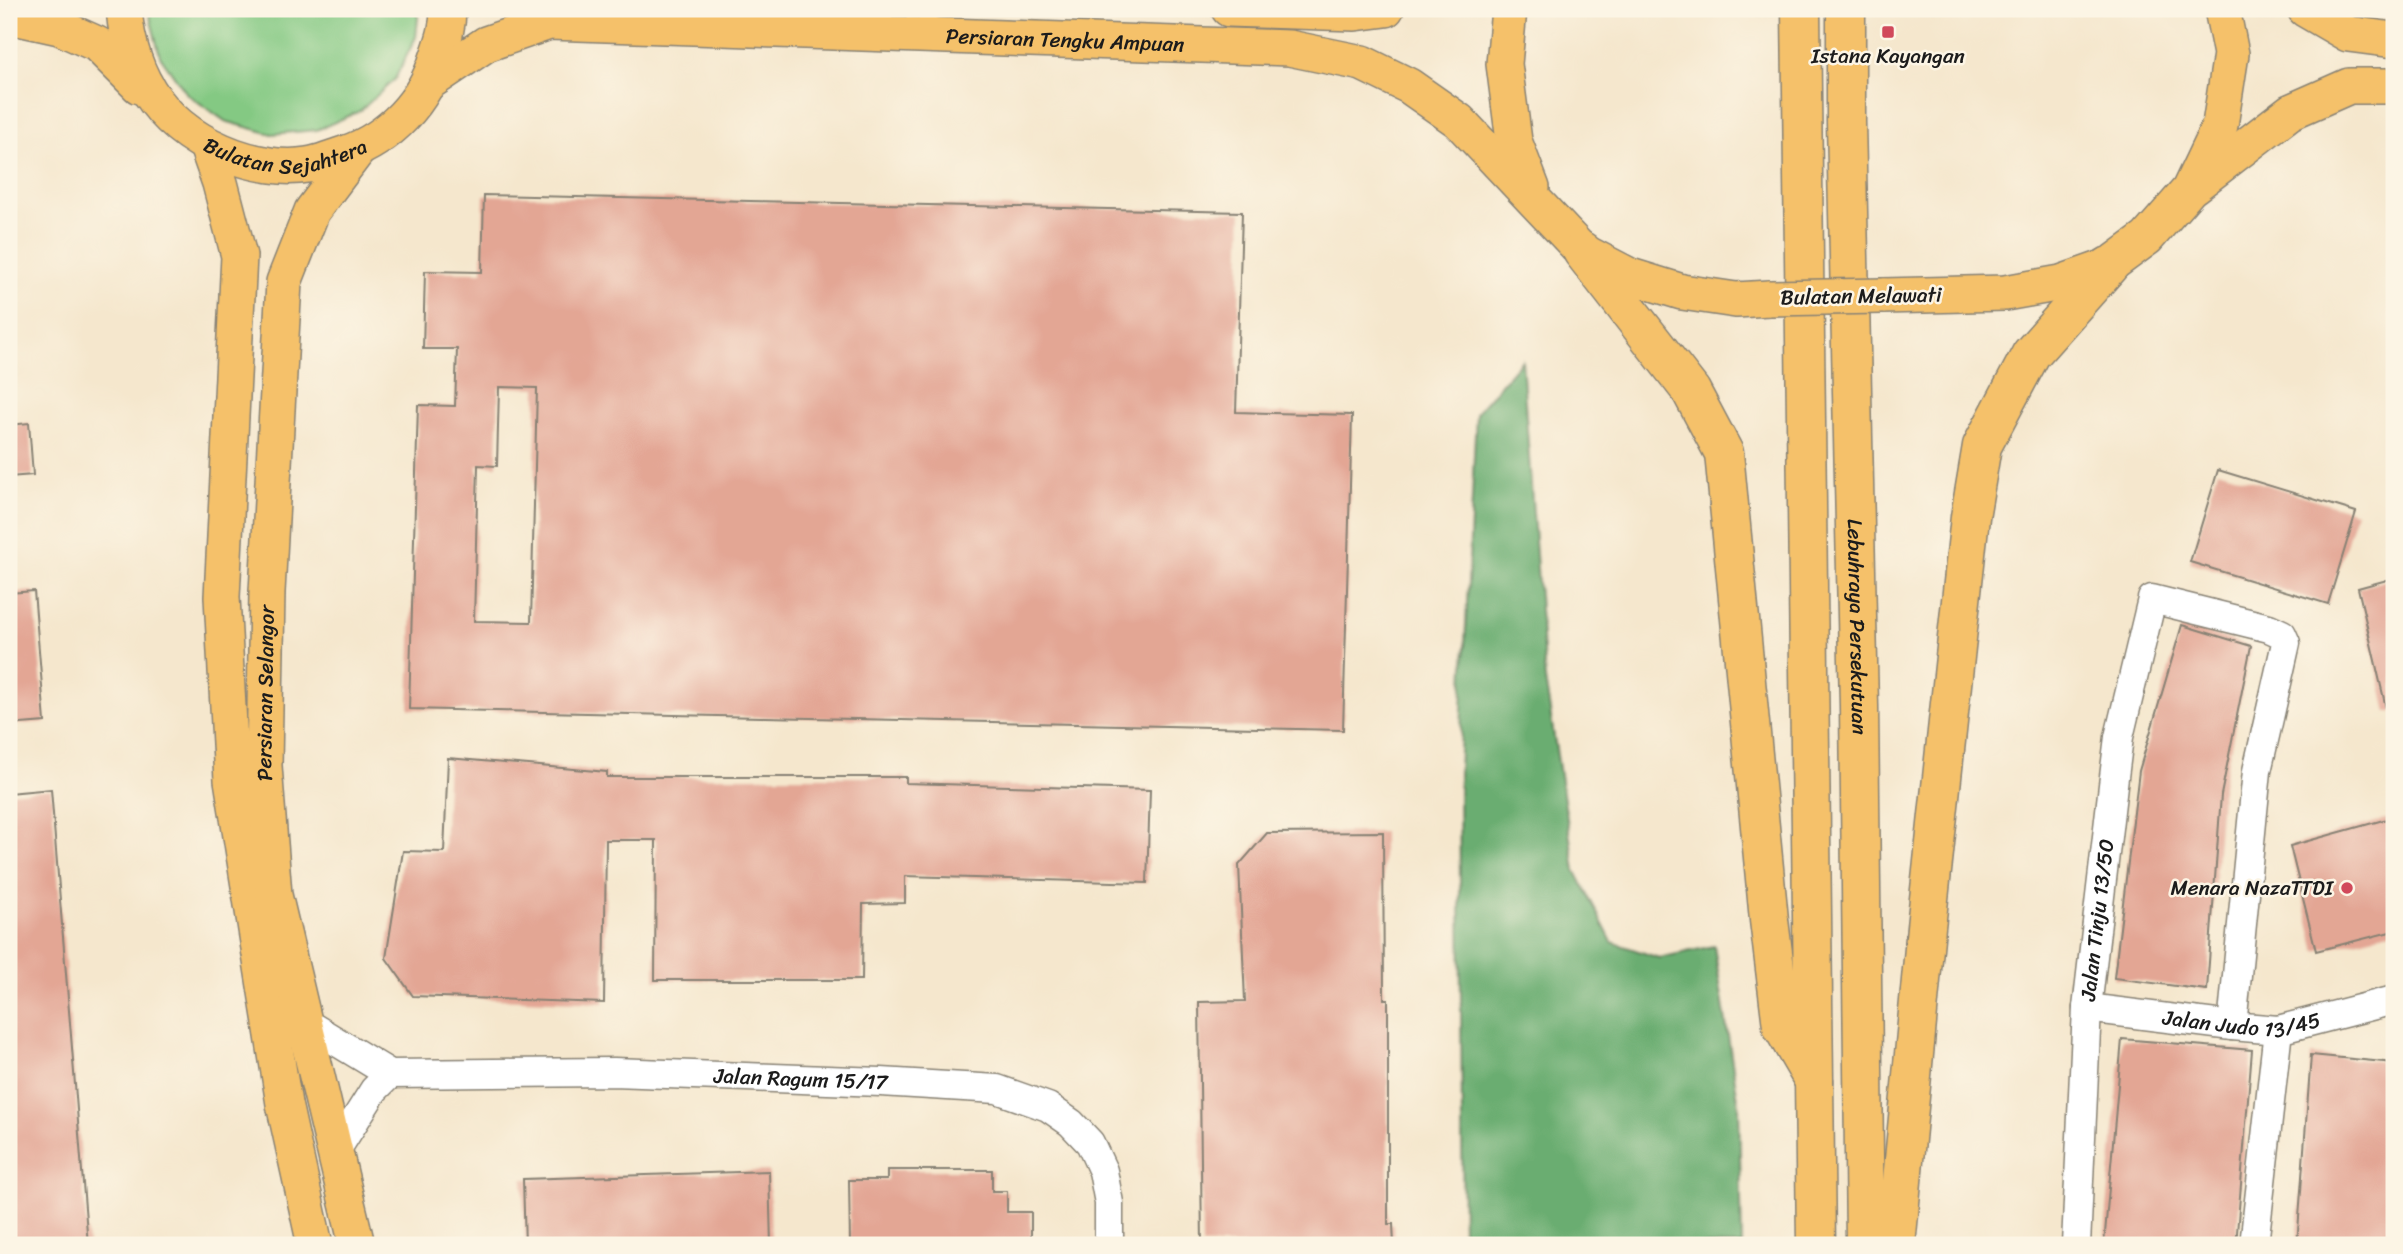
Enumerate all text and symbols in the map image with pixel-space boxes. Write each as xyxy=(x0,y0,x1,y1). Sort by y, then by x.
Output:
street label: Persiaran Tengku Ampuan xyxy=(945,17,1185,63)
marker: Istana Kayangan xyxy=(1880,24,1896,40)
place label: Istana Kayangan xyxy=(1810,37,1965,75)
text: Bulatan Sejahtera xyxy=(197,126,374,186)
street label: Bulatan Sejahtera xyxy=(202,126,370,152)
street label: Bulatan Melawati xyxy=(1780,276,1943,316)
street label: Lebuhraya Persekutuan xyxy=(1836,518,1878,735)
street label: Persiaran Selangor xyxy=(245,603,286,783)
street label: Jalan Tinju 13/50 xyxy=(2069,837,2126,1004)
place label: Menara NazaTTDI xyxy=(2171,869,2335,907)
marker: Menara NazaTTDI xyxy=(2339,880,2355,896)
street label: Jalan Judo 13/45 xyxy=(2160,998,2325,1050)
street label: Jalan Ragum 15/17 xyxy=(712,1057,891,1101)

